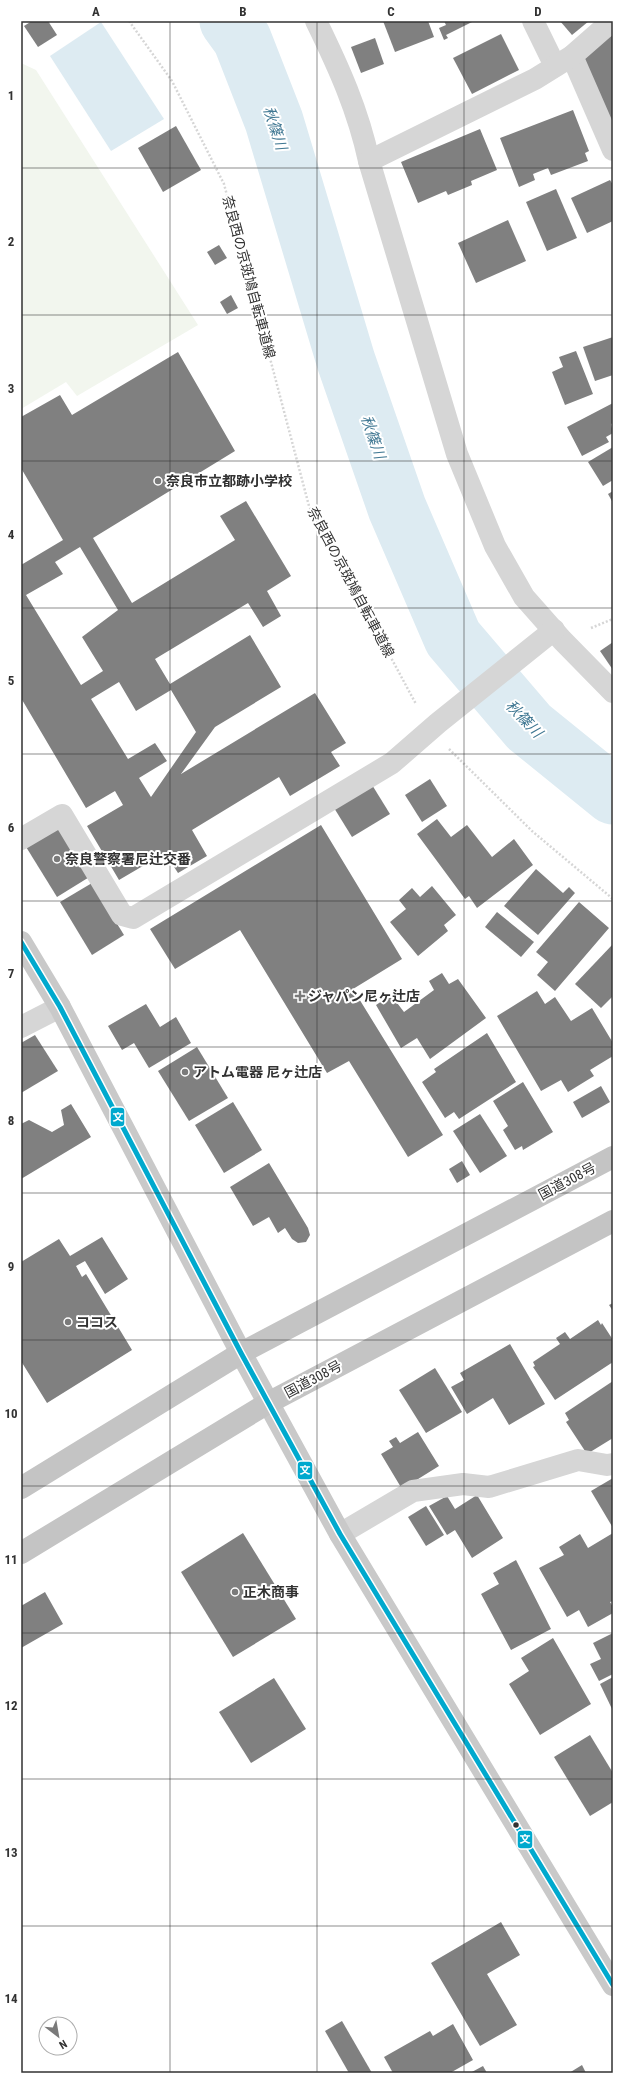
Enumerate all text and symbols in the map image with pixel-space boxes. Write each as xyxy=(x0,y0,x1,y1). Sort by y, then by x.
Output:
text: A xyxy=(92,4,100,19)
text: B xyxy=(239,4,247,19)
text: C xyxy=(387,4,395,19)
text: D xyxy=(534,4,542,19)
text: 1 xyxy=(8,88,14,103)
water label: 秋篠川 xyxy=(259,104,291,154)
street label: 奈良西の京斑鳩自転車道線 xyxy=(220,194,278,360)
text: 2 xyxy=(8,234,15,249)
text: 3 xyxy=(8,381,14,396)
water label: 秋篠川 xyxy=(357,413,389,463)
place label: 奈良市立都跡小学校 xyxy=(166,473,292,489)
marker: 奈良市立都跡小学校 xyxy=(153,476,163,486)
street label: 奈良西の京斑鳩自転車道線 xyxy=(305,504,397,660)
text: 4 xyxy=(8,527,15,542)
text: 5 xyxy=(8,673,15,688)
water label: 秋篠川 xyxy=(502,697,547,743)
text: 6 xyxy=(8,820,15,835)
place label: 奈良警察署尼辻交番 xyxy=(65,851,191,867)
marker: 奈良警察署尼辻交番 xyxy=(52,854,62,864)
text: 7 xyxy=(8,966,15,981)
place label: ジャパン尼ヶ辻店 xyxy=(308,988,420,1004)
marker: ジャパン尼ヶ辻店 xyxy=(295,991,305,1001)
place label: アトム電器 尼ヶ辻店 xyxy=(193,1064,322,1080)
marker: アトム電器 尼ヶ辻店 xyxy=(180,1067,190,1077)
line badge: 文 xyxy=(110,1107,125,1127)
text: 文 xyxy=(113,1111,124,1124)
text: 8 xyxy=(8,1113,14,1128)
street label: 国道308号 xyxy=(536,1159,598,1203)
text: 9 xyxy=(8,1259,14,1274)
place label: ココス xyxy=(76,1314,118,1330)
marker: ココス xyxy=(63,1317,73,1327)
street label: 国道308号 xyxy=(282,1357,344,1401)
text: 10 xyxy=(4,1406,18,1421)
line badge: 文 xyxy=(297,1461,313,1480)
text: 文 xyxy=(300,1464,311,1477)
text: 11 xyxy=(4,1552,18,1567)
place label: 正木商事 xyxy=(243,1584,299,1600)
marker: 正木商事 xyxy=(230,1587,240,1597)
text: 12 xyxy=(4,1698,18,1713)
unlabelled marker xyxy=(511,1820,521,1830)
line badge: 文 xyxy=(517,1830,533,1849)
text: 文 xyxy=(520,1833,531,1846)
text: 13 xyxy=(4,1845,18,1860)
text: 14 xyxy=(4,1991,18,2006)
north arrow xyxy=(38,2016,78,2056)
text: N xyxy=(56,2037,69,2052)

